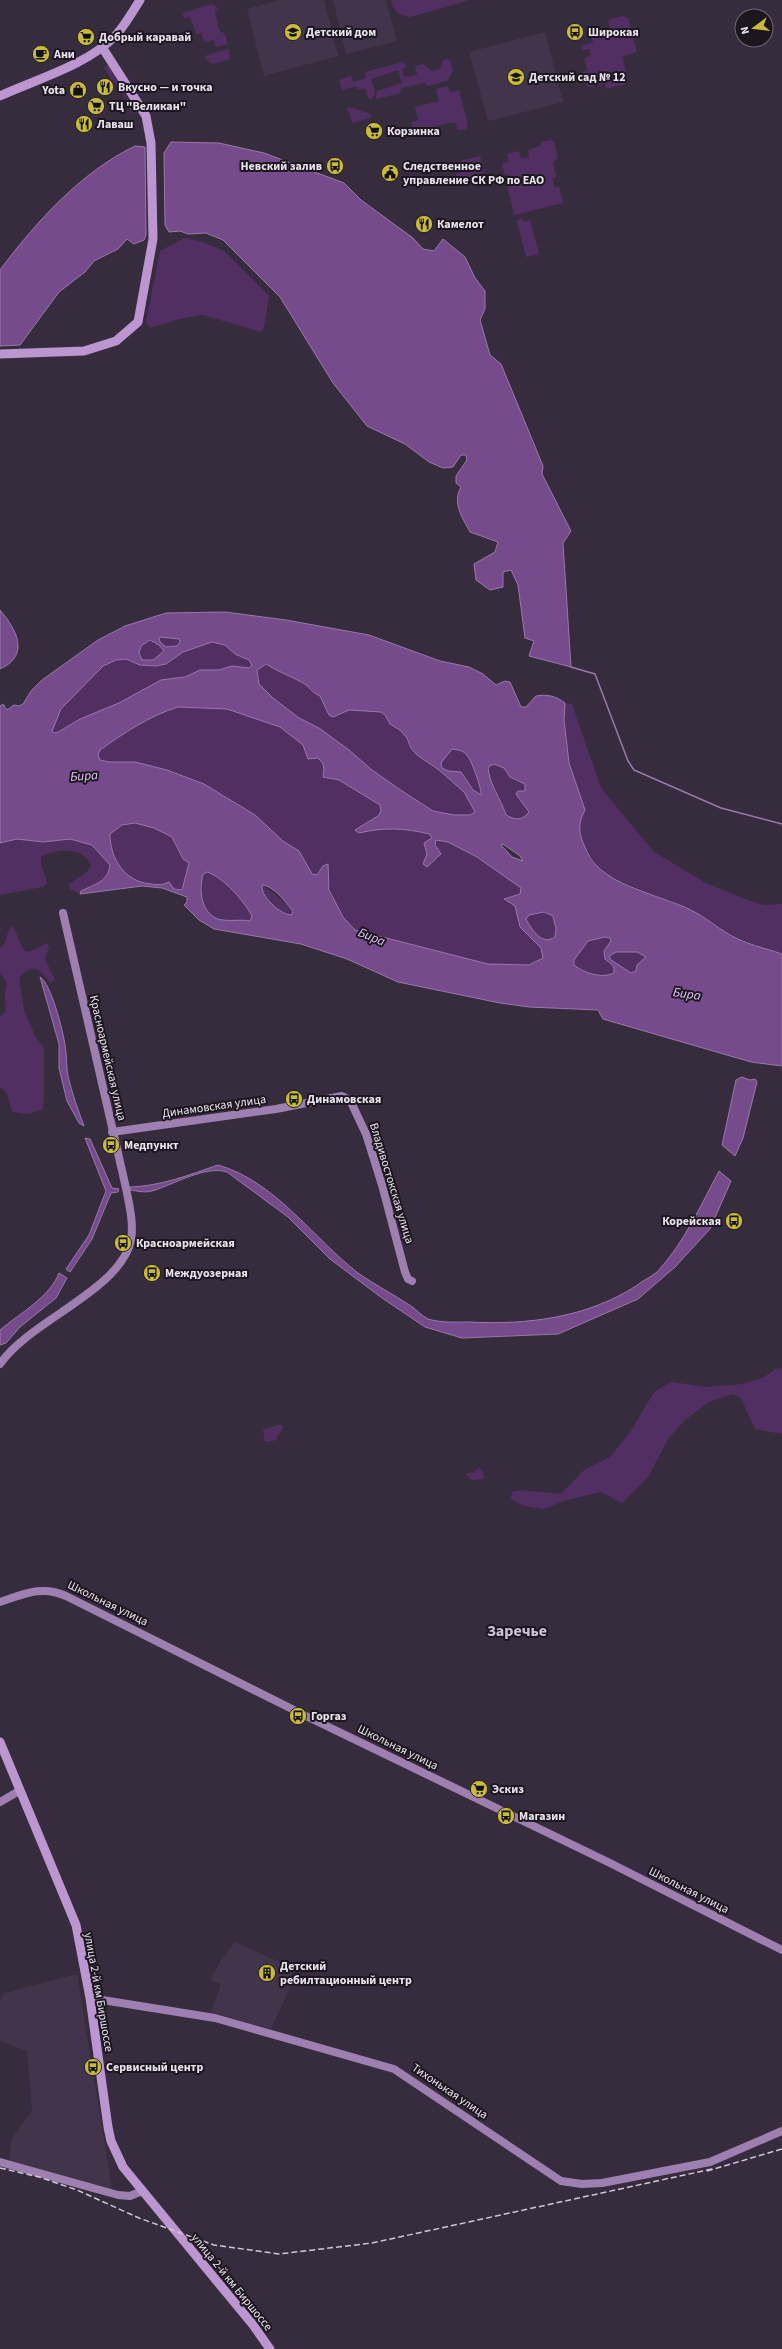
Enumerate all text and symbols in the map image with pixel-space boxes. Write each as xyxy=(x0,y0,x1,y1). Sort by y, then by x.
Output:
north arrow xyxy=(734,8,774,48)
school or university icon: Детский дом xyxy=(283,22,303,42)
bus stop icon: Широкая xyxy=(565,22,585,42)
place label: Детский дом xyxy=(306,24,376,41)
place label: Широкая xyxy=(588,24,639,41)
text: N xyxy=(737,25,753,36)
supermarket icon: Добрый каравай xyxy=(76,27,96,47)
place label: Добрый каравай xyxy=(99,29,191,46)
cafe icon: Ани xyxy=(31,44,51,64)
place label: Ани xyxy=(53,46,75,63)
school or university icon: Детский сад № 12 xyxy=(506,67,526,87)
place label: Детский сад № 12 xyxy=(529,69,625,86)
restaurant icon: Вкусно — и точка xyxy=(95,77,115,97)
place label: Вкусно — и точка xyxy=(118,79,213,96)
shop icon: Yota xyxy=(68,80,88,100)
place label: Yota xyxy=(41,82,65,99)
supermarket icon: ТЦ "Великан" xyxy=(86,96,106,116)
place label: ТЦ "Великан" xyxy=(109,98,186,115)
restaurant icon: Лаваш xyxy=(74,114,94,134)
place label: Лаваш xyxy=(96,116,134,133)
supermarket icon: Корзинка xyxy=(364,121,384,141)
place label: Корзинка xyxy=(387,123,440,140)
bus stop icon: Невский залив xyxy=(325,156,345,176)
place label: Невский залив xyxy=(241,158,322,175)
place label: Следственное управление СК РФ по ЕАО xyxy=(403,158,544,189)
public building icon: Следственное управление СК РФ по ЕАО xyxy=(380,163,400,183)
restaurant icon: Камелот xyxy=(414,214,434,234)
place label: Камелот xyxy=(437,216,484,233)
water label: Бира xyxy=(70,766,99,786)
water label: Бира xyxy=(355,923,388,951)
water label: Бира xyxy=(672,983,702,1005)
street label: Красноармейская улица xyxy=(85,994,130,1123)
bus stop icon: Динамовская xyxy=(284,1089,304,1109)
street label: Динамовская улица xyxy=(161,1091,267,1122)
place label: Динамовская xyxy=(307,1091,381,1108)
street label: Владивостокская улица xyxy=(365,1121,418,1246)
bus stop icon: Медпункт xyxy=(101,1135,121,1155)
place label: Медпункт xyxy=(124,1137,179,1154)
bus stop icon: Корейская xyxy=(724,1211,744,1231)
place label: Корейская xyxy=(662,1213,721,1230)
bus stop icon: Красноармейская xyxy=(113,1233,133,1253)
place label: Красноармейская xyxy=(136,1235,235,1252)
bus stop icon: Междуозерная xyxy=(142,1263,162,1283)
place label: Междуозерная xyxy=(165,1265,248,1282)
street label: Школьная улица xyxy=(65,1577,151,1630)
district label: Заречье xyxy=(487,1620,547,1642)
bus stop icon: Горгаз xyxy=(288,1706,308,1726)
place label: Горгаз xyxy=(311,1708,347,1725)
street label: Школьная улица xyxy=(355,1721,441,1774)
supermarket icon: Эскиз xyxy=(469,1779,489,1799)
place label: Эскиз xyxy=(492,1781,524,1798)
bus stop icon: Магазин xyxy=(496,1806,516,1826)
place label: Магазин xyxy=(519,1808,565,1825)
street label: Школьная улица xyxy=(646,1863,732,1918)
street label: улица 2-й км Биршоссе xyxy=(80,1931,117,2053)
place label: Детский ребилтационный центр xyxy=(280,1958,412,1989)
building icon: Детский ребилтационный центр xyxy=(257,1963,277,1983)
bus stop icon: Сервисный центр xyxy=(83,2057,103,2077)
place label: Сервисный центр xyxy=(106,2059,204,2076)
street label: Тихонькая улица xyxy=(408,2060,491,2123)
street label: улица 2-й км Биршоссе xyxy=(187,2230,276,2335)

